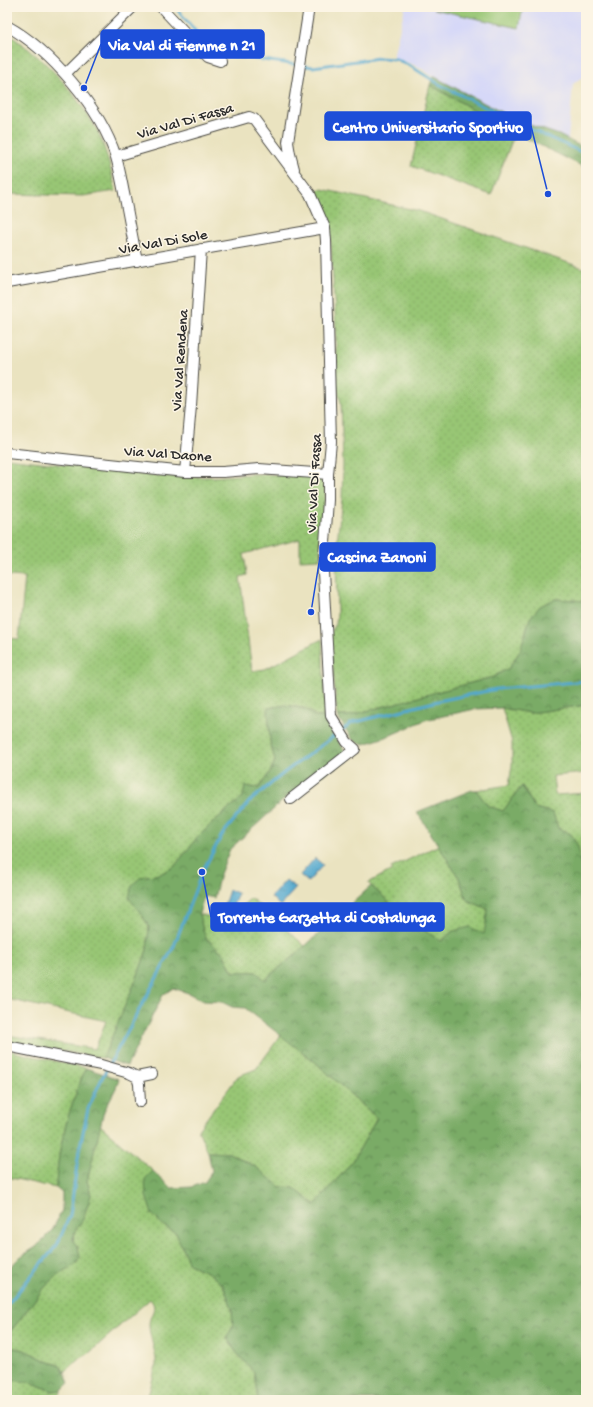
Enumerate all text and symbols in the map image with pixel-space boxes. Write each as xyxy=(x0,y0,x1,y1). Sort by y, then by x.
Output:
callout: Via Val di Fiemme n 21 xyxy=(101,30,264,58)
text: Via Val di Fiemme n 21 xyxy=(107,38,256,57)
street label: Via Val Di Fassa xyxy=(135,99,236,144)
callout: Centro Universitario Sportivo xyxy=(325,112,531,140)
text: Centro Universitario Sportivo xyxy=(332,120,524,139)
street label: Via Val Di Sole xyxy=(117,226,209,260)
street label: Via Val Rendena xyxy=(168,308,194,413)
street label: Via Val Di Fassa xyxy=(303,433,327,534)
street label: Via Val Daone xyxy=(122,443,213,467)
callout: Cascina Zanoni xyxy=(320,543,435,571)
text: Cascina Zanoni xyxy=(327,550,427,569)
callout: Torrente Garzetta di Costalunga xyxy=(211,903,444,931)
text: Torrente Garzetta di Costalunga xyxy=(216,910,437,929)

